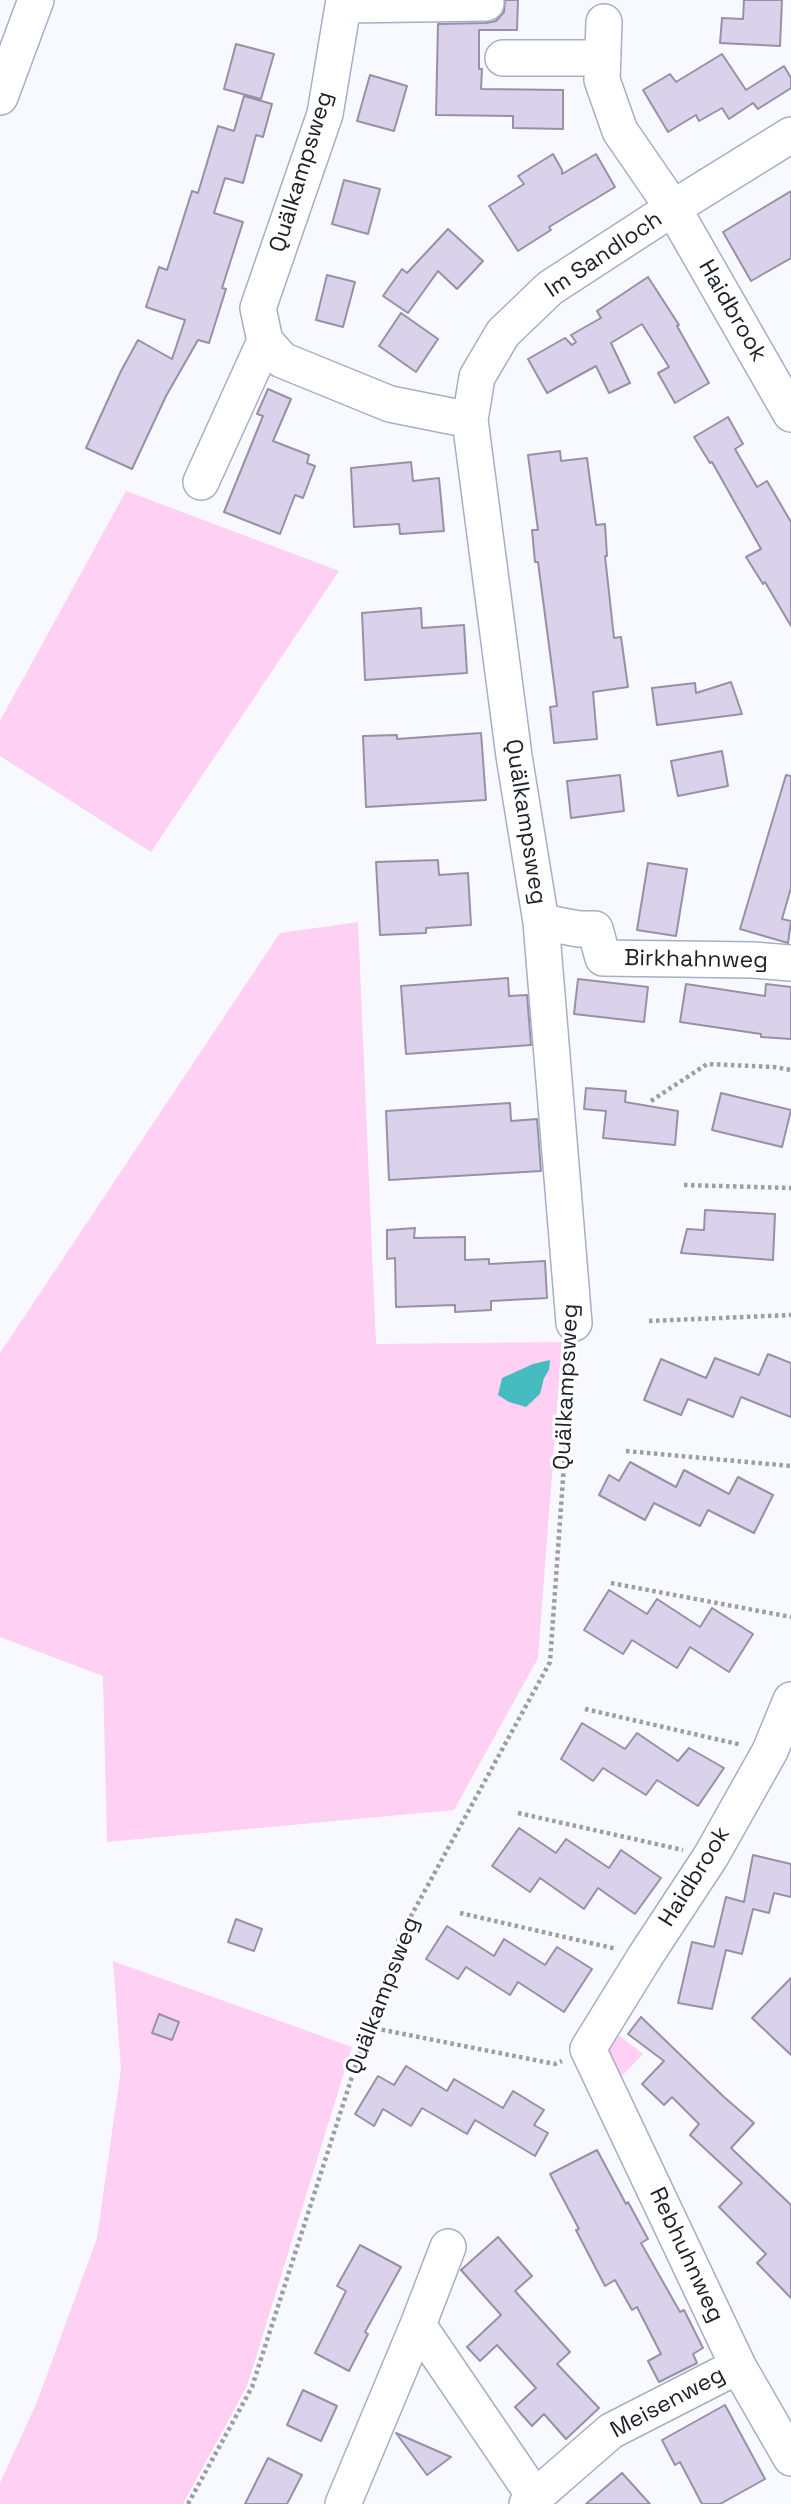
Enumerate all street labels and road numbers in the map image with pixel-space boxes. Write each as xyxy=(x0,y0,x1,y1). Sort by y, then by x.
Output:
street label: Quälkampsweg xyxy=(264,88,340,256)
street label: Im Sandloch xyxy=(540,206,668,304)
street label: Haidbrook xyxy=(692,255,772,367)
street label: Quälkampsweg xyxy=(498,737,552,907)
street label: Birkhahnweg xyxy=(624,945,768,975)
street label: Quälkampsweg xyxy=(549,1303,585,1471)
street label: Haidbrook xyxy=(653,1822,737,1932)
street label: Quälkampsweg xyxy=(340,1913,426,2079)
street label: Rebhuhnweg xyxy=(643,2183,729,2327)
street label: Meisenweg xyxy=(606,2361,730,2445)

